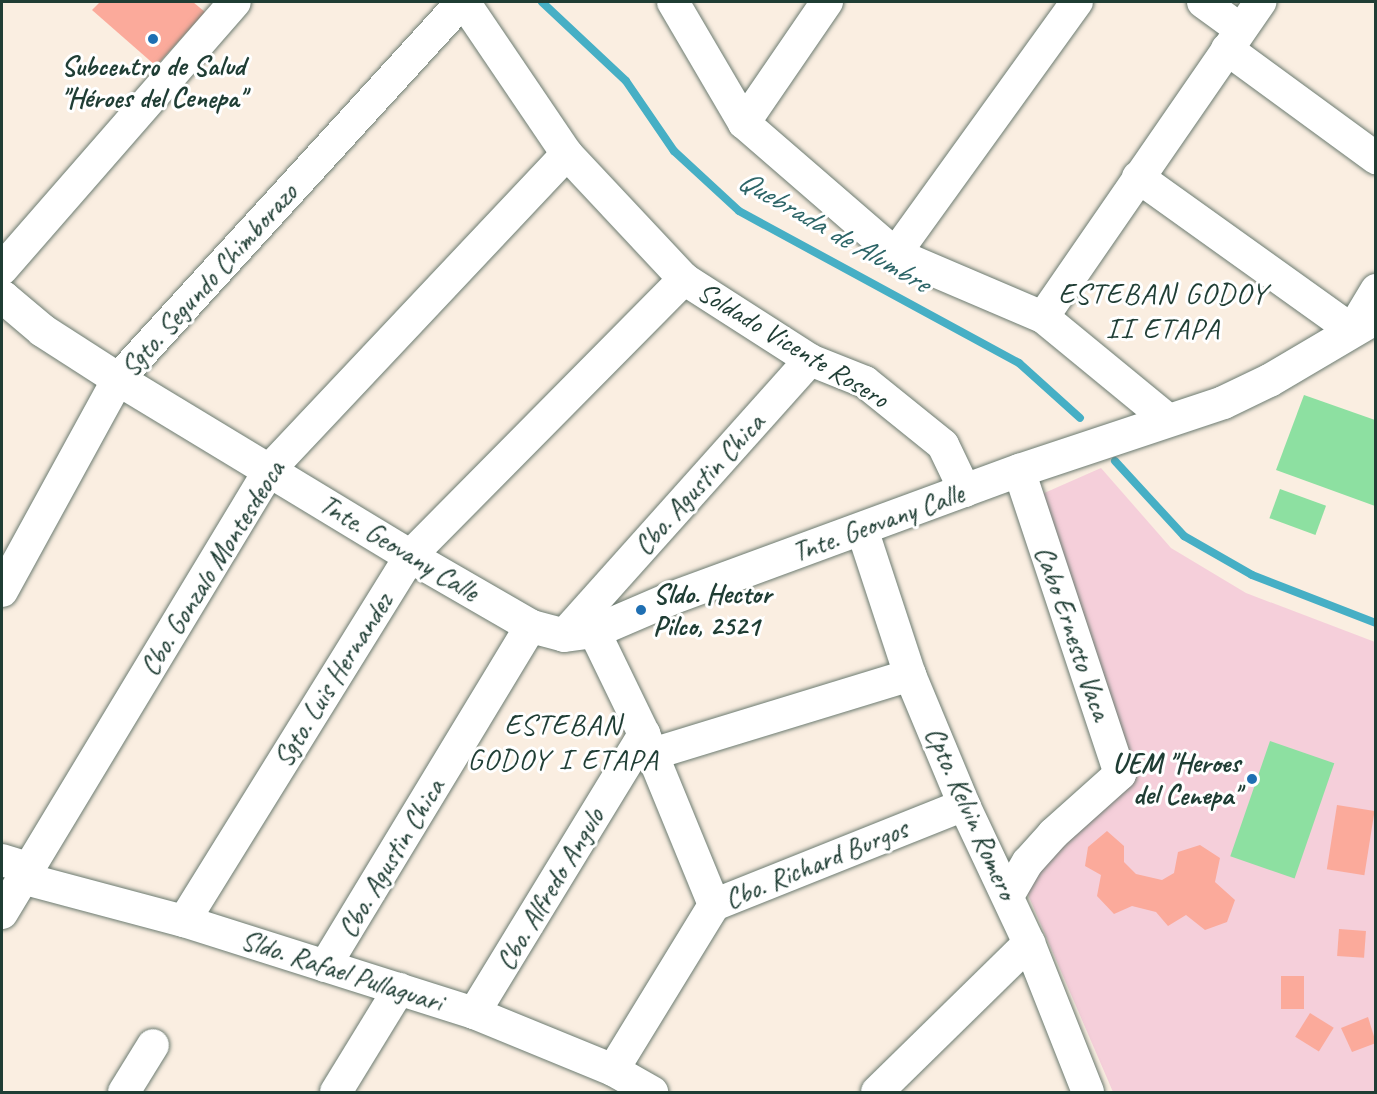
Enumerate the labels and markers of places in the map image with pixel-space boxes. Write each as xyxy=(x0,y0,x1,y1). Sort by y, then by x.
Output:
marker: Subcentro de Salud "Héroes del Cenepa" xyxy=(146,32,160,46)
place label: Subcentro de Salud "Héroes del Cenepa" xyxy=(61,49,245,115)
place label: Sldo. Hector Pilco, 2521 xyxy=(653,577,771,643)
marker: Sldo. Hector Pilco, 2521 xyxy=(634,603,648,617)
place label: UEM "Heroes del Cenepa" xyxy=(1112,746,1240,812)
marker: UEM "Heroes del Cenepa" xyxy=(1245,772,1259,786)

